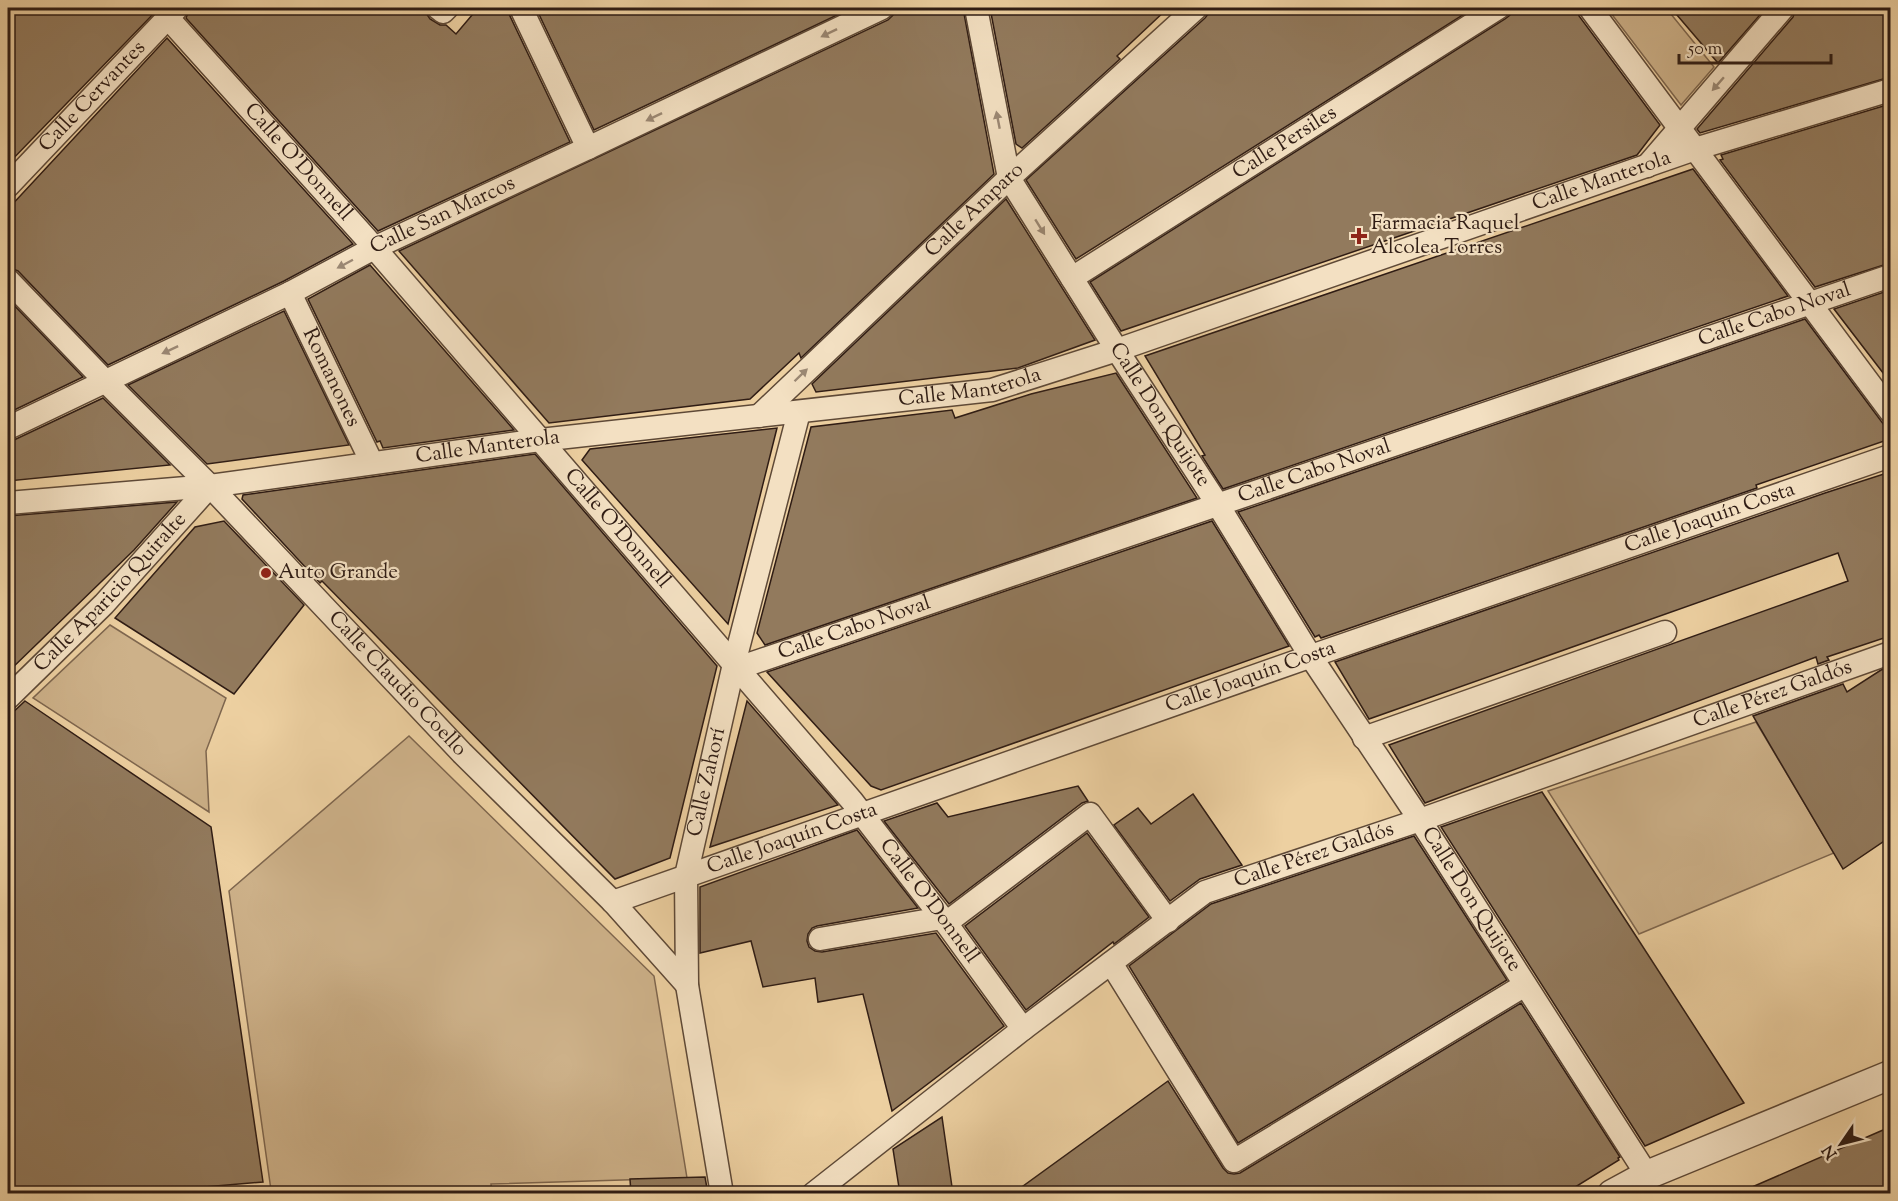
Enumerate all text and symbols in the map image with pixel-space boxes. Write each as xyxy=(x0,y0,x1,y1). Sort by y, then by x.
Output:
scale bar xyxy=(1679,27,1830,65)
one-way arrow xyxy=(821,28,838,37)
street label: Calle Cervantes xyxy=(32,34,153,159)
text: 50 m xyxy=(1687,37,1723,63)
one-way arrow xyxy=(1712,76,1725,91)
street label: Calle O'Donnell xyxy=(237,97,359,228)
street label: Calle Persiles xyxy=(1227,99,1343,188)
one-way arrow xyxy=(993,111,1002,130)
one-way arrow xyxy=(645,112,662,122)
street label: Calle Manterola xyxy=(1528,143,1675,219)
street label: Calle Amparo xyxy=(919,156,1031,265)
street label: Calle San Marcos xyxy=(365,169,520,263)
place label: Farmacia Raquel Alcolea Torres xyxy=(1371,209,1520,263)
one-way arrow xyxy=(1035,219,1046,235)
marker: Farmacia Raquel Alcolea Torres xyxy=(1352,229,1366,243)
one-way arrow xyxy=(336,259,353,269)
street label: Calle Cabo Noval xyxy=(1694,275,1855,355)
street label: Romanones xyxy=(294,323,368,432)
street label: Calle Don Quijote xyxy=(1101,337,1218,493)
one-way arrow xyxy=(162,346,179,355)
street label: Calle Manterola xyxy=(897,360,1045,415)
one-way arrow xyxy=(794,369,808,383)
street label: Calle Manterola xyxy=(414,423,561,472)
street label: Calle Cabo Noval xyxy=(1234,432,1395,512)
street label: Calle O'Donnell xyxy=(557,462,677,595)
street label: Calle Joaquín Costa xyxy=(1621,475,1799,562)
street label: Calle Aparicio Quiralte xyxy=(27,506,194,680)
place label: Auto Grande xyxy=(278,558,398,588)
marker: Auto Grande xyxy=(259,566,273,580)
street label: Calle Cabo Noval xyxy=(774,588,935,668)
street label: Calle Claudio Coello xyxy=(321,605,473,764)
street label: Calle Joaquín Costa xyxy=(1161,634,1340,721)
street label: Calle Pérez Galdós xyxy=(1689,653,1856,737)
street label: Calle Zahorí xyxy=(680,725,734,840)
street label: Calle Joaquín Costa xyxy=(703,795,882,883)
street label: Calle Pérez Galdós xyxy=(1230,815,1398,896)
street label: Calle Don Quijote xyxy=(1413,821,1529,978)
street label: Calle O'Donnell xyxy=(871,833,986,970)
north arrow xyxy=(1811,1114,1871,1174)
text: N xyxy=(1818,1139,1844,1163)

